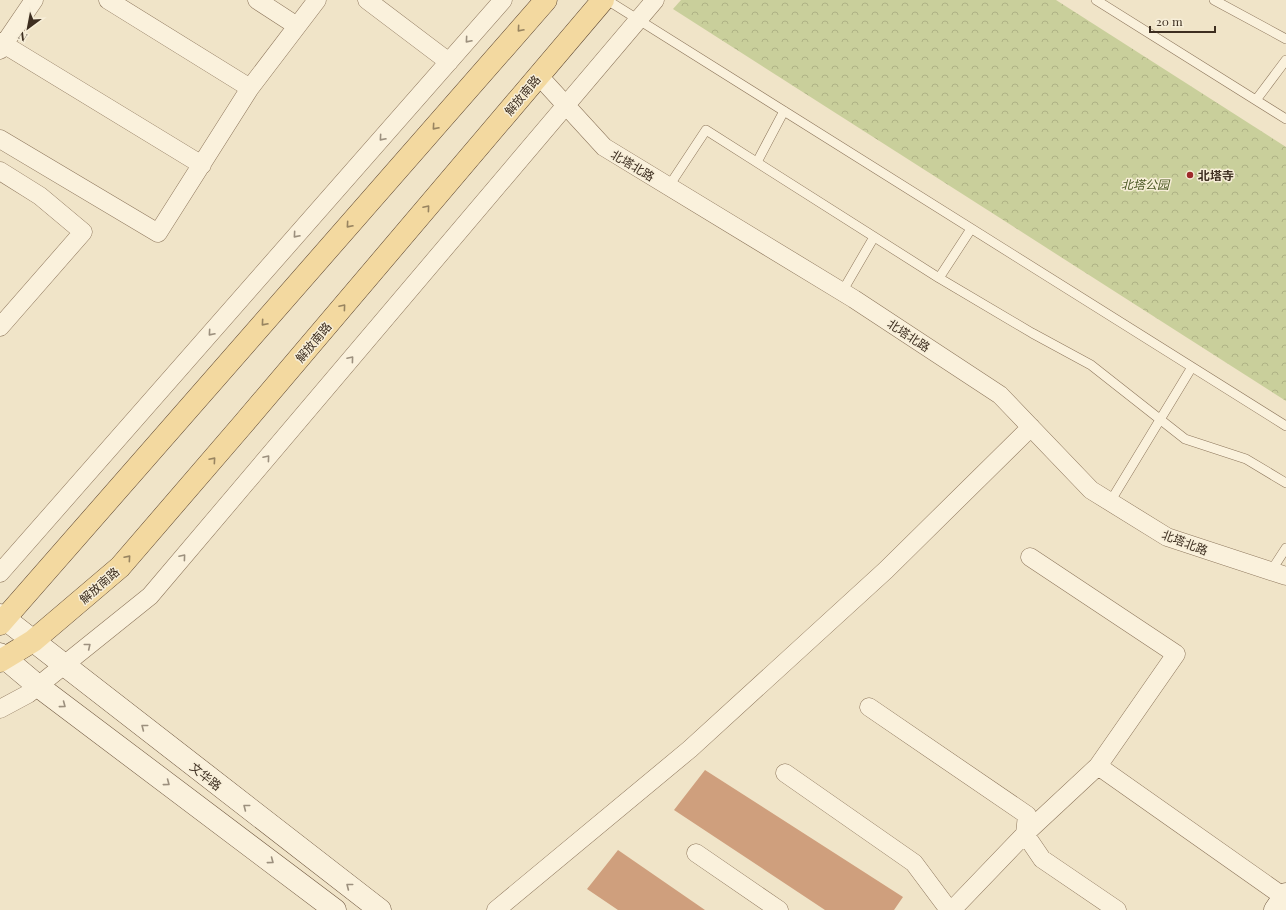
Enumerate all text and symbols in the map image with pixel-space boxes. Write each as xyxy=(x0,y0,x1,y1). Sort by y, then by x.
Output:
north arrow xyxy=(8,8,48,48)
scale bar xyxy=(1150,8,1215,34)
text: 20 m xyxy=(1156,13,1183,29)
one-way arrow xyxy=(518,25,525,32)
text: N xyxy=(15,28,30,45)
one-way arrow xyxy=(465,35,473,43)
street label: 解放南路 xyxy=(500,71,544,119)
one-way arrow xyxy=(432,123,439,130)
one-way arrow xyxy=(380,133,387,140)
street label: 北塔北路 xyxy=(608,146,658,184)
place label: 北塔寺 xyxy=(1198,167,1234,183)
marker: 北塔寺 xyxy=(1185,170,1195,180)
park label: 北塔公园 xyxy=(1121,176,1171,192)
one-way arrow xyxy=(422,205,429,213)
one-way arrow xyxy=(347,221,354,228)
one-way arrow xyxy=(294,230,301,238)
one-way arrow xyxy=(338,305,345,312)
street label: 北塔北路 xyxy=(885,315,933,355)
street label: 解放南路 xyxy=(291,318,335,366)
one-way arrow xyxy=(261,319,268,326)
one-way arrow xyxy=(208,328,215,336)
one-way arrow xyxy=(346,356,353,364)
one-way arrow xyxy=(262,456,269,463)
one-way arrow xyxy=(209,457,216,464)
street label: 北塔北路 xyxy=(1160,526,1210,558)
one-way arrow xyxy=(123,555,130,562)
one-way arrow xyxy=(178,555,185,562)
street label: 解放南路 xyxy=(76,563,122,607)
one-way arrow xyxy=(84,643,91,650)
one-way arrow xyxy=(59,700,66,708)
one-way arrow xyxy=(141,725,148,732)
street label: 文华路 xyxy=(187,759,225,793)
one-way arrow xyxy=(162,778,169,785)
one-way arrow xyxy=(244,804,251,811)
one-way arrow xyxy=(266,857,273,864)
one-way arrow xyxy=(347,884,354,891)

